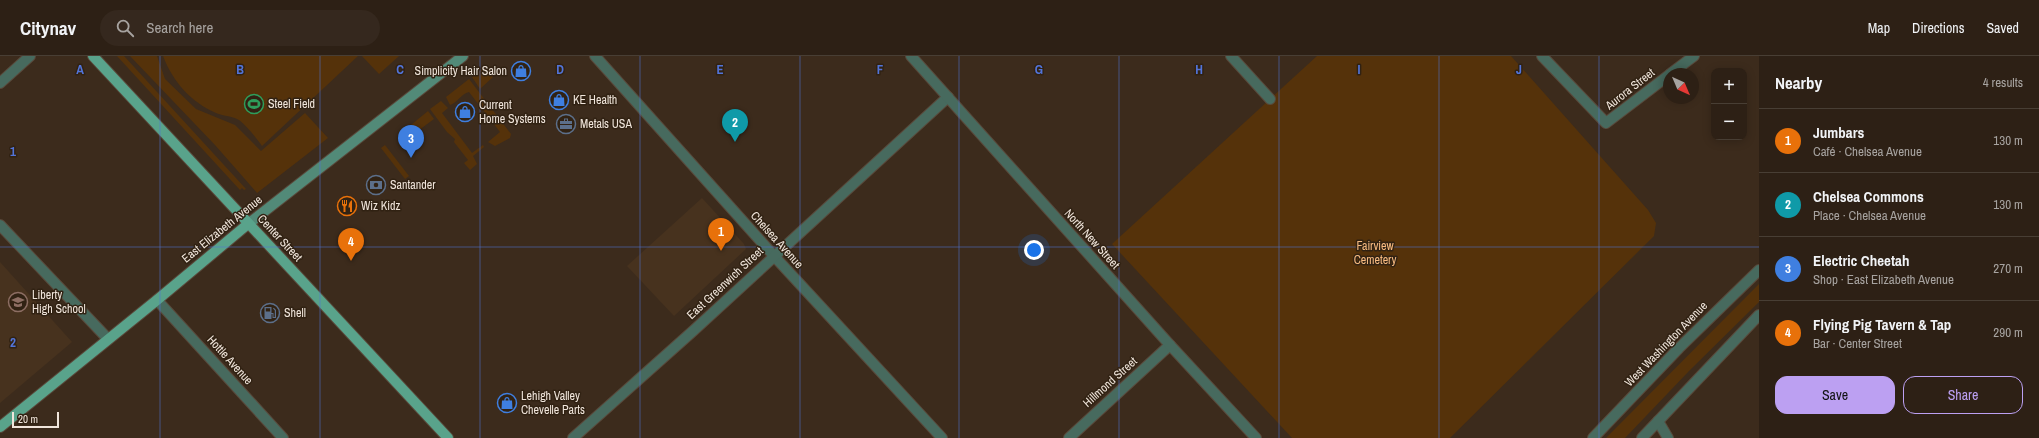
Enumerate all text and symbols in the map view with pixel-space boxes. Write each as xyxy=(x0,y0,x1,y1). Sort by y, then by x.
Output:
search box xyxy=(100,10,380,46)
text: Citynav xyxy=(20,15,76,41)
icon: search xyxy=(114,17,136,39)
text: Search here xyxy=(146,17,213,38)
text: Map xyxy=(1868,19,1890,37)
text: Directions xyxy=(1912,19,1964,37)
text: Saved xyxy=(1986,19,2019,37)
shop icon: Simplicity Hair Salon xyxy=(510,60,532,82)
text: A xyxy=(76,61,84,78)
text: B xyxy=(236,61,244,78)
text: C xyxy=(396,61,404,78)
text: D xyxy=(556,61,564,78)
text: E xyxy=(716,61,724,78)
text: F xyxy=(877,61,884,78)
text: G xyxy=(1035,61,1043,78)
text: H xyxy=(1195,61,1203,78)
text: I xyxy=(1358,61,1361,78)
text: J xyxy=(1516,61,1522,78)
place label: Simplicity Hair Salon xyxy=(415,63,507,79)
street label: Aurora Street xyxy=(1601,65,1658,114)
north arrow xyxy=(1663,68,1699,104)
map controls xyxy=(1711,68,1747,140)
button: + xyxy=(1711,68,1747,104)
text: Nearby xyxy=(1775,71,1822,94)
text: 4 results xyxy=(1983,74,2023,91)
shop icon: KE Health xyxy=(548,89,570,111)
place label: KE Health xyxy=(573,92,617,108)
sports icon: Steel Field xyxy=(243,93,265,115)
place label: Steel Field xyxy=(268,96,315,112)
place label: Current Home Systems xyxy=(479,97,546,127)
shop icon: Current Home Systems xyxy=(454,101,476,123)
button: − xyxy=(1711,104,1747,140)
pin: 2 xyxy=(722,109,748,142)
office icon: Metals USA xyxy=(555,113,577,135)
place label: Metals USA xyxy=(580,116,632,132)
text: Jumbars xyxy=(1813,122,1864,143)
pin: 3 xyxy=(398,125,424,158)
text: 1 xyxy=(1785,132,1791,149)
text: 130 m xyxy=(1993,132,2023,149)
text: 1 xyxy=(10,143,16,160)
text: Café · Chelsea Avenue xyxy=(1813,143,1922,160)
bank icon: Santander xyxy=(365,174,387,196)
place label: Santander xyxy=(390,177,436,193)
text: Chelsea Commons xyxy=(1813,186,1924,207)
street label: East Elizabeth Avenue xyxy=(179,192,265,266)
restaurant icon: Wiz Kidz xyxy=(336,195,358,217)
text: 2 xyxy=(1785,196,1791,213)
text: 130 m xyxy=(1993,196,2023,213)
place label: Wiz Kidz xyxy=(361,198,400,214)
street label: North New Street xyxy=(1061,206,1123,273)
text: Place · Chelsea Avenue xyxy=(1813,207,1926,224)
street label: Chelsea Avenue xyxy=(747,208,807,272)
street label: Center Street xyxy=(254,211,306,265)
pin: 1 xyxy=(708,218,734,251)
pin: 4 xyxy=(338,228,364,261)
park label: Fairview Cemetery xyxy=(1354,238,1396,268)
your location xyxy=(1024,240,1044,260)
street label: East Greenwich Street xyxy=(683,243,767,323)
text: Electric Cheetah xyxy=(1813,250,1909,271)
text: 3 xyxy=(1785,260,1791,277)
text: 270 m xyxy=(1993,260,2023,277)
text: Shop · East Elizabeth Avenue xyxy=(1813,271,1954,288)
place label: Liberty High School xyxy=(32,287,86,317)
school or university icon: Liberty High School xyxy=(7,291,29,313)
street label: West Washington Avenue xyxy=(1621,298,1711,390)
fuel station icon: Shell xyxy=(259,302,281,324)
place label: Shell xyxy=(284,305,306,321)
text: Flying Pig Tavern & Tap xyxy=(1813,314,1951,335)
text: 4 xyxy=(1785,324,1791,341)
text: 290 m xyxy=(1993,324,2023,341)
street label: Hottle Avenue xyxy=(204,332,256,388)
text: 2 xyxy=(10,334,16,351)
text: Bar · Center Street xyxy=(1813,335,1902,352)
street label: Hillmond Street xyxy=(1079,353,1141,411)
button: Save xyxy=(1775,376,1895,414)
button: Share xyxy=(1903,376,2023,414)
place label: Lehigh Valley Chevelle Parts xyxy=(521,388,585,418)
shop icon: Lehigh Valley Chevelle Parts xyxy=(496,392,518,414)
scale bar xyxy=(12,410,59,429)
text: 20 m xyxy=(18,412,38,426)

